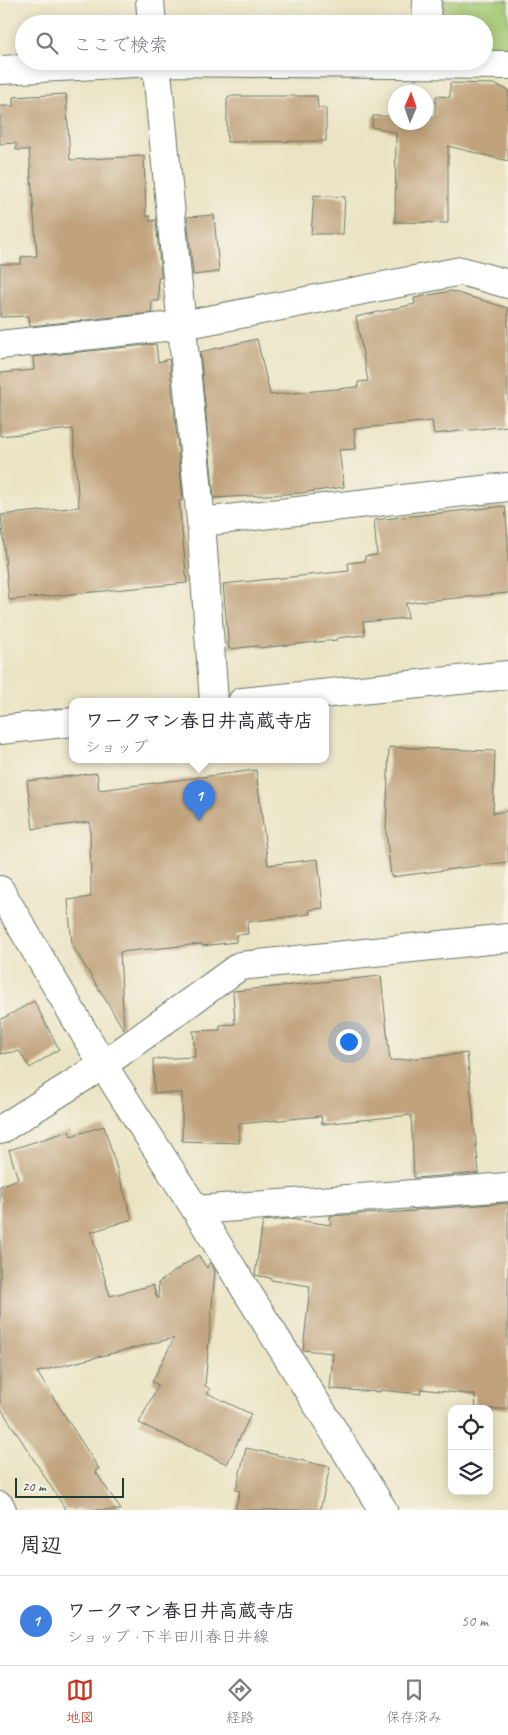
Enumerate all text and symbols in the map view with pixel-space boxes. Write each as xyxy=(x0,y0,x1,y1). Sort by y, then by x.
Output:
search box xyxy=(15,15,493,70)
icon: search xyxy=(33,29,61,57)
text: ここで検索 xyxy=(73,33,168,57)
north arrow xyxy=(388,85,433,130)
popup xyxy=(69,698,329,763)
text: ワークマン春日井高蔵寺店 xyxy=(85,709,313,733)
text: ショップ xyxy=(85,737,148,757)
pin: 1 xyxy=(183,780,215,821)
your location xyxy=(336,1029,362,1055)
map controls xyxy=(448,1405,493,1495)
button: locate xyxy=(448,1405,493,1450)
button: layers xyxy=(448,1450,493,1495)
scale bar xyxy=(15,1475,124,1498)
text: 20 m xyxy=(22,1478,46,1495)
text: 周辺 xyxy=(20,1532,62,1558)
text: ワークマン春日井高蔵寺店 xyxy=(67,1599,295,1623)
text: 1 xyxy=(32,1611,40,1631)
text: 50 m xyxy=(461,1611,488,1631)
text: ショップ · 下半田川春日井線 xyxy=(67,1627,269,1647)
tab: 地図 xyxy=(66,1676,94,1726)
tab: 経路 xyxy=(226,1676,254,1726)
tab: 保存済み xyxy=(386,1676,442,1726)

